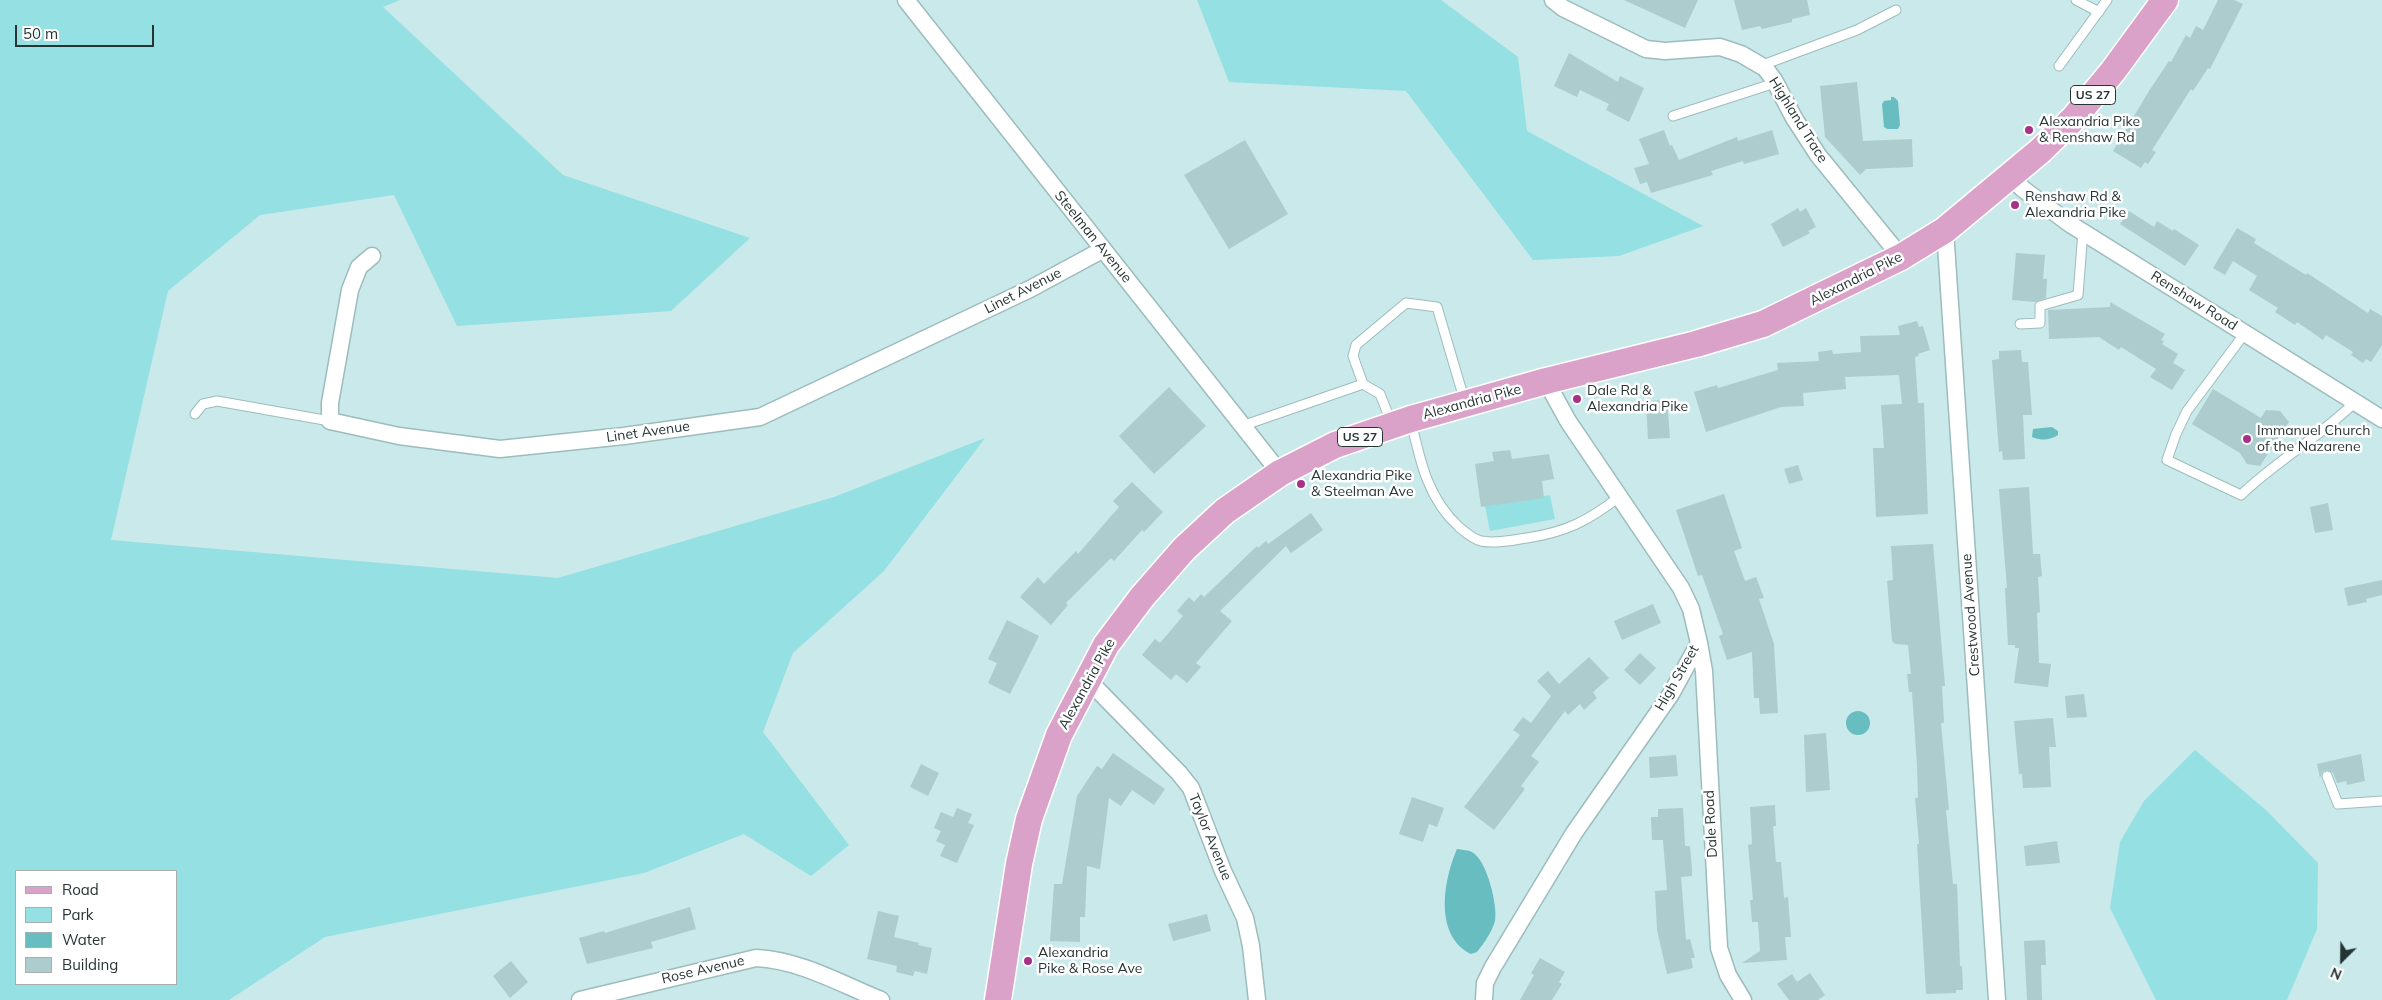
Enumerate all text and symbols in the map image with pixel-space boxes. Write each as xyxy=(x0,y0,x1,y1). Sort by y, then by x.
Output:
scale bar xyxy=(18,15,156,47)
text: 50 m xyxy=(23,24,58,43)
street label: Highland Trace xyxy=(1765,74,1831,166)
road number: US 27 xyxy=(2070,86,2116,104)
place label: Alexandria Pike & Renshaw Rd xyxy=(2039,114,2140,146)
marker: Alexandria Pike & Renshaw Rd xyxy=(2023,124,2035,136)
street label: Steelman Avenue xyxy=(1051,188,1135,286)
place label: Renshaw Rd & Alexandria Pike xyxy=(2025,189,2126,222)
marker: Renshaw Rd & Alexandria Pike xyxy=(2009,199,2021,211)
street label: Alexandria Pike xyxy=(1807,249,1905,309)
street label: Linet Avenue xyxy=(982,264,1064,318)
street label: Renshaw Road xyxy=(2148,268,2240,334)
street label: Alexandria Pike xyxy=(1421,381,1523,423)
place label: Dale Rd & Alexandria Pike xyxy=(1587,383,1688,416)
marker: Dale Rd & Alexandria Pike xyxy=(1571,393,1583,405)
street label: Linet Avenue xyxy=(605,418,691,446)
place label: Immanuel Church of the Nazarene xyxy=(2257,423,2370,456)
road number: US 27 xyxy=(1338,428,1382,447)
marker: Immanuel Church of the Nazarene xyxy=(2241,433,2253,445)
place label: Alexandria Pike & Steelman Ave xyxy=(1311,468,1414,501)
marker: Alexandria Pike & Steelman Ave xyxy=(1295,478,1307,490)
street label: Crestwood Avenue xyxy=(1958,553,1984,677)
street label: Alexandria Pike xyxy=(1055,636,1119,732)
street label: High Street xyxy=(1651,642,1703,714)
street label: Dale Road xyxy=(1701,790,1721,858)
street label: Taylor Avenue xyxy=(1185,791,1235,883)
legend xyxy=(15,870,178,985)
text: Road xyxy=(62,880,99,899)
text: Park xyxy=(62,905,94,924)
text: Water xyxy=(62,930,106,949)
north arrow xyxy=(2317,935,2367,985)
place label: Alexandria Pike & Rose Ave xyxy=(1038,945,1142,978)
street label: Rose Avenue xyxy=(660,952,746,988)
text: Building xyxy=(62,955,118,974)
marker: Alexandria Pike & Rose Ave xyxy=(1022,955,1034,967)
text: N xyxy=(2328,963,2345,984)

